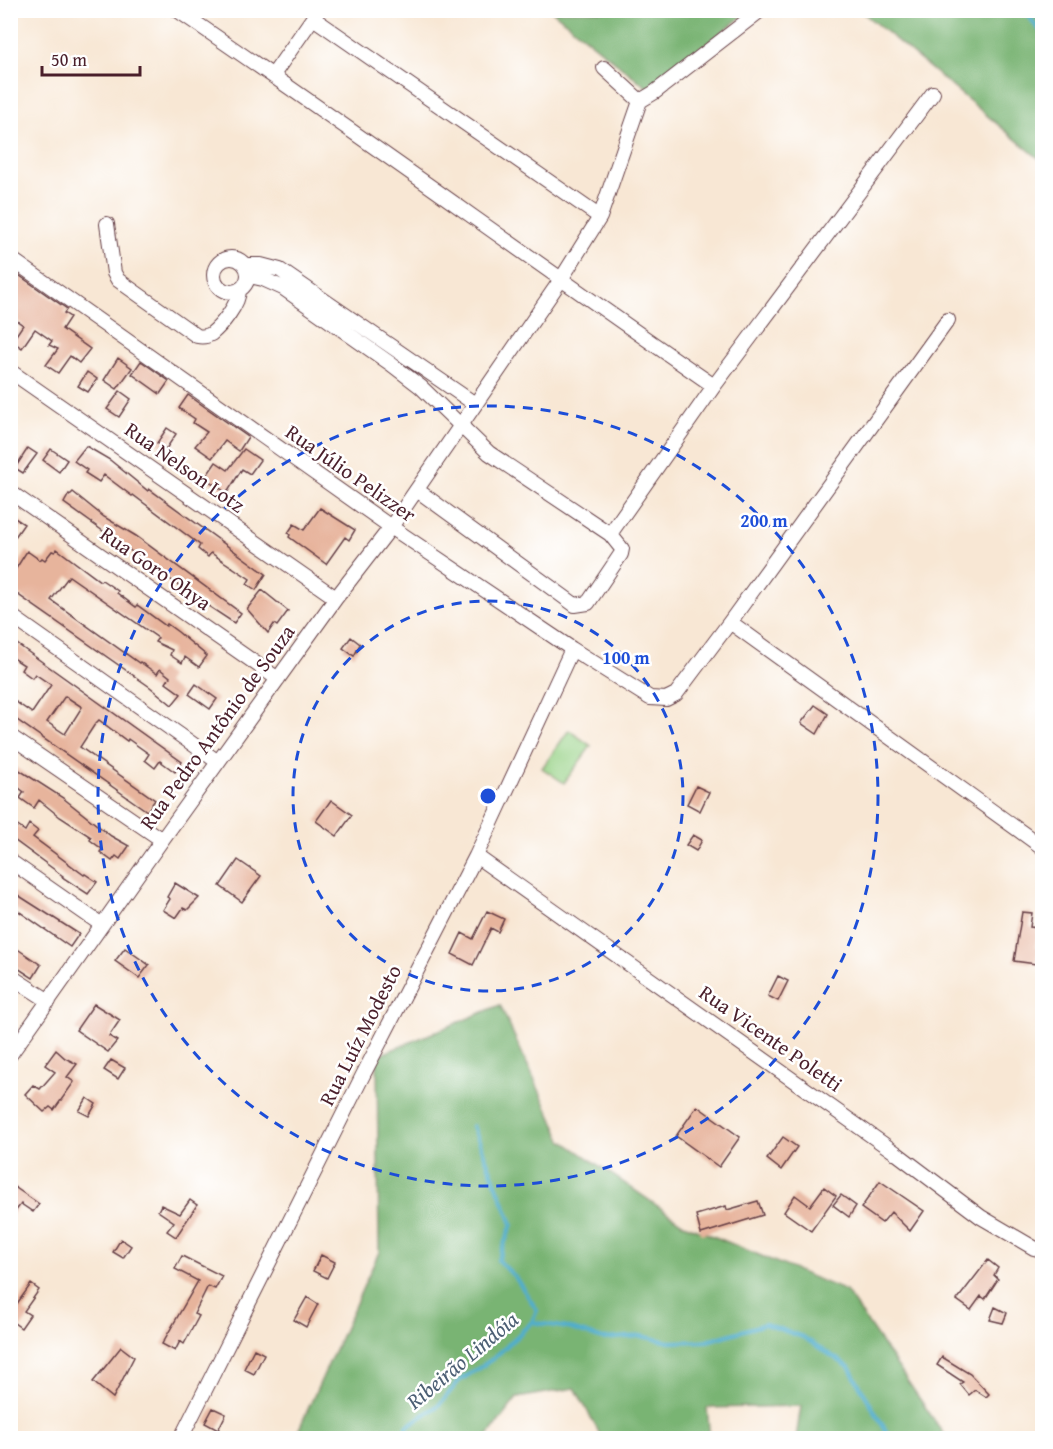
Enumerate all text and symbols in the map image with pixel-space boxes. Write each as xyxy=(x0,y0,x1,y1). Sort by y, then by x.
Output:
scale bar xyxy=(42,39,140,77)
text: 50 m xyxy=(51,46,87,73)
street label: Rua Nelson Lotz xyxy=(119,414,251,520)
street label: Rua Júlio Pelizzer xyxy=(279,416,423,530)
text: 200 m xyxy=(740,507,788,534)
street label: Rua Goro Ohya xyxy=(94,518,218,618)
street label: Rua Pedro Antônio de Souza xyxy=(132,618,302,836)
text: 100 m xyxy=(602,644,650,671)
centre of rings xyxy=(478,786,498,806)
street label: Rua Luíz Modesto xyxy=(311,959,409,1111)
street label: Rua Vicente Poletti xyxy=(693,977,849,1099)
water label: Ribeirão Lindóia xyxy=(398,1304,525,1417)

